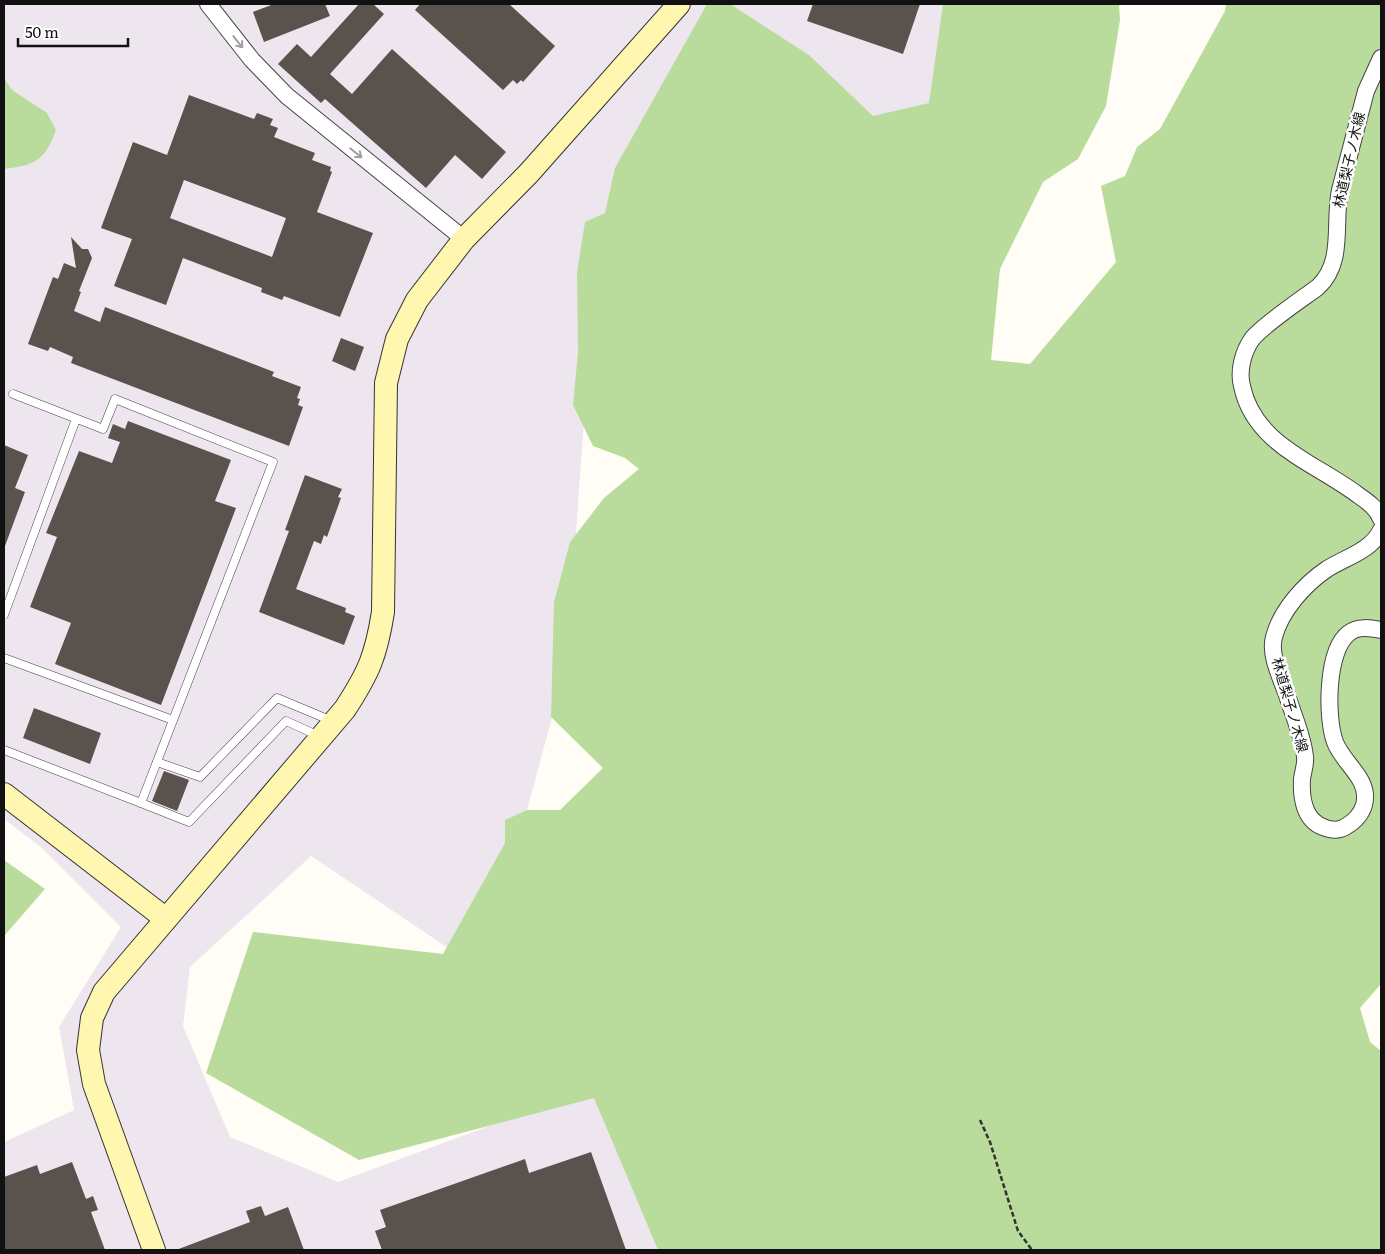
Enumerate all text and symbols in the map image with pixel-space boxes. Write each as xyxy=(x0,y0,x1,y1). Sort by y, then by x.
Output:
scale bar xyxy=(18,15,128,47)
text: 50 m xyxy=(25,20,59,43)
one-way arrow xyxy=(232,36,243,49)
street label: 林道梨子ノ木線 xyxy=(1327,110,1369,210)
one-way arrow xyxy=(349,147,362,158)
street label: 林道梨子ノ木線 xyxy=(1268,655,1314,755)

